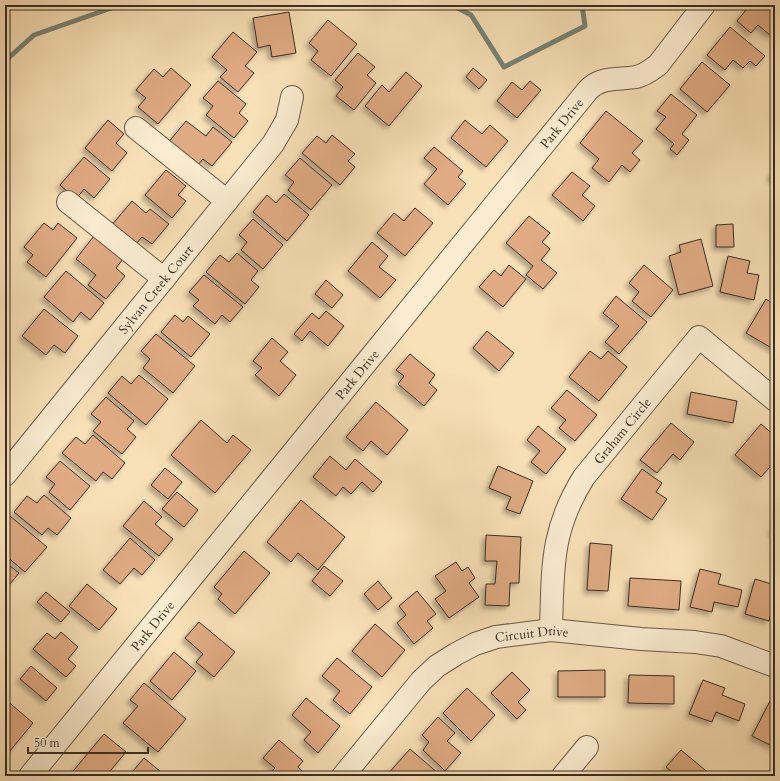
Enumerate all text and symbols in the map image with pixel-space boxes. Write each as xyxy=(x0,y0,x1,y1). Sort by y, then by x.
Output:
street label: Park Drive xyxy=(536,94,588,152)
street label: Sylvan Creek Court xyxy=(115,242,198,338)
street label: Park Drive xyxy=(332,346,384,404)
street label: Graham Circle xyxy=(590,394,656,468)
street label: Park Drive xyxy=(127,597,179,655)
street label: Circuit Drive xyxy=(494,622,570,647)
scale bar xyxy=(28,729,148,755)
text: 50 m xyxy=(34,735,61,751)

